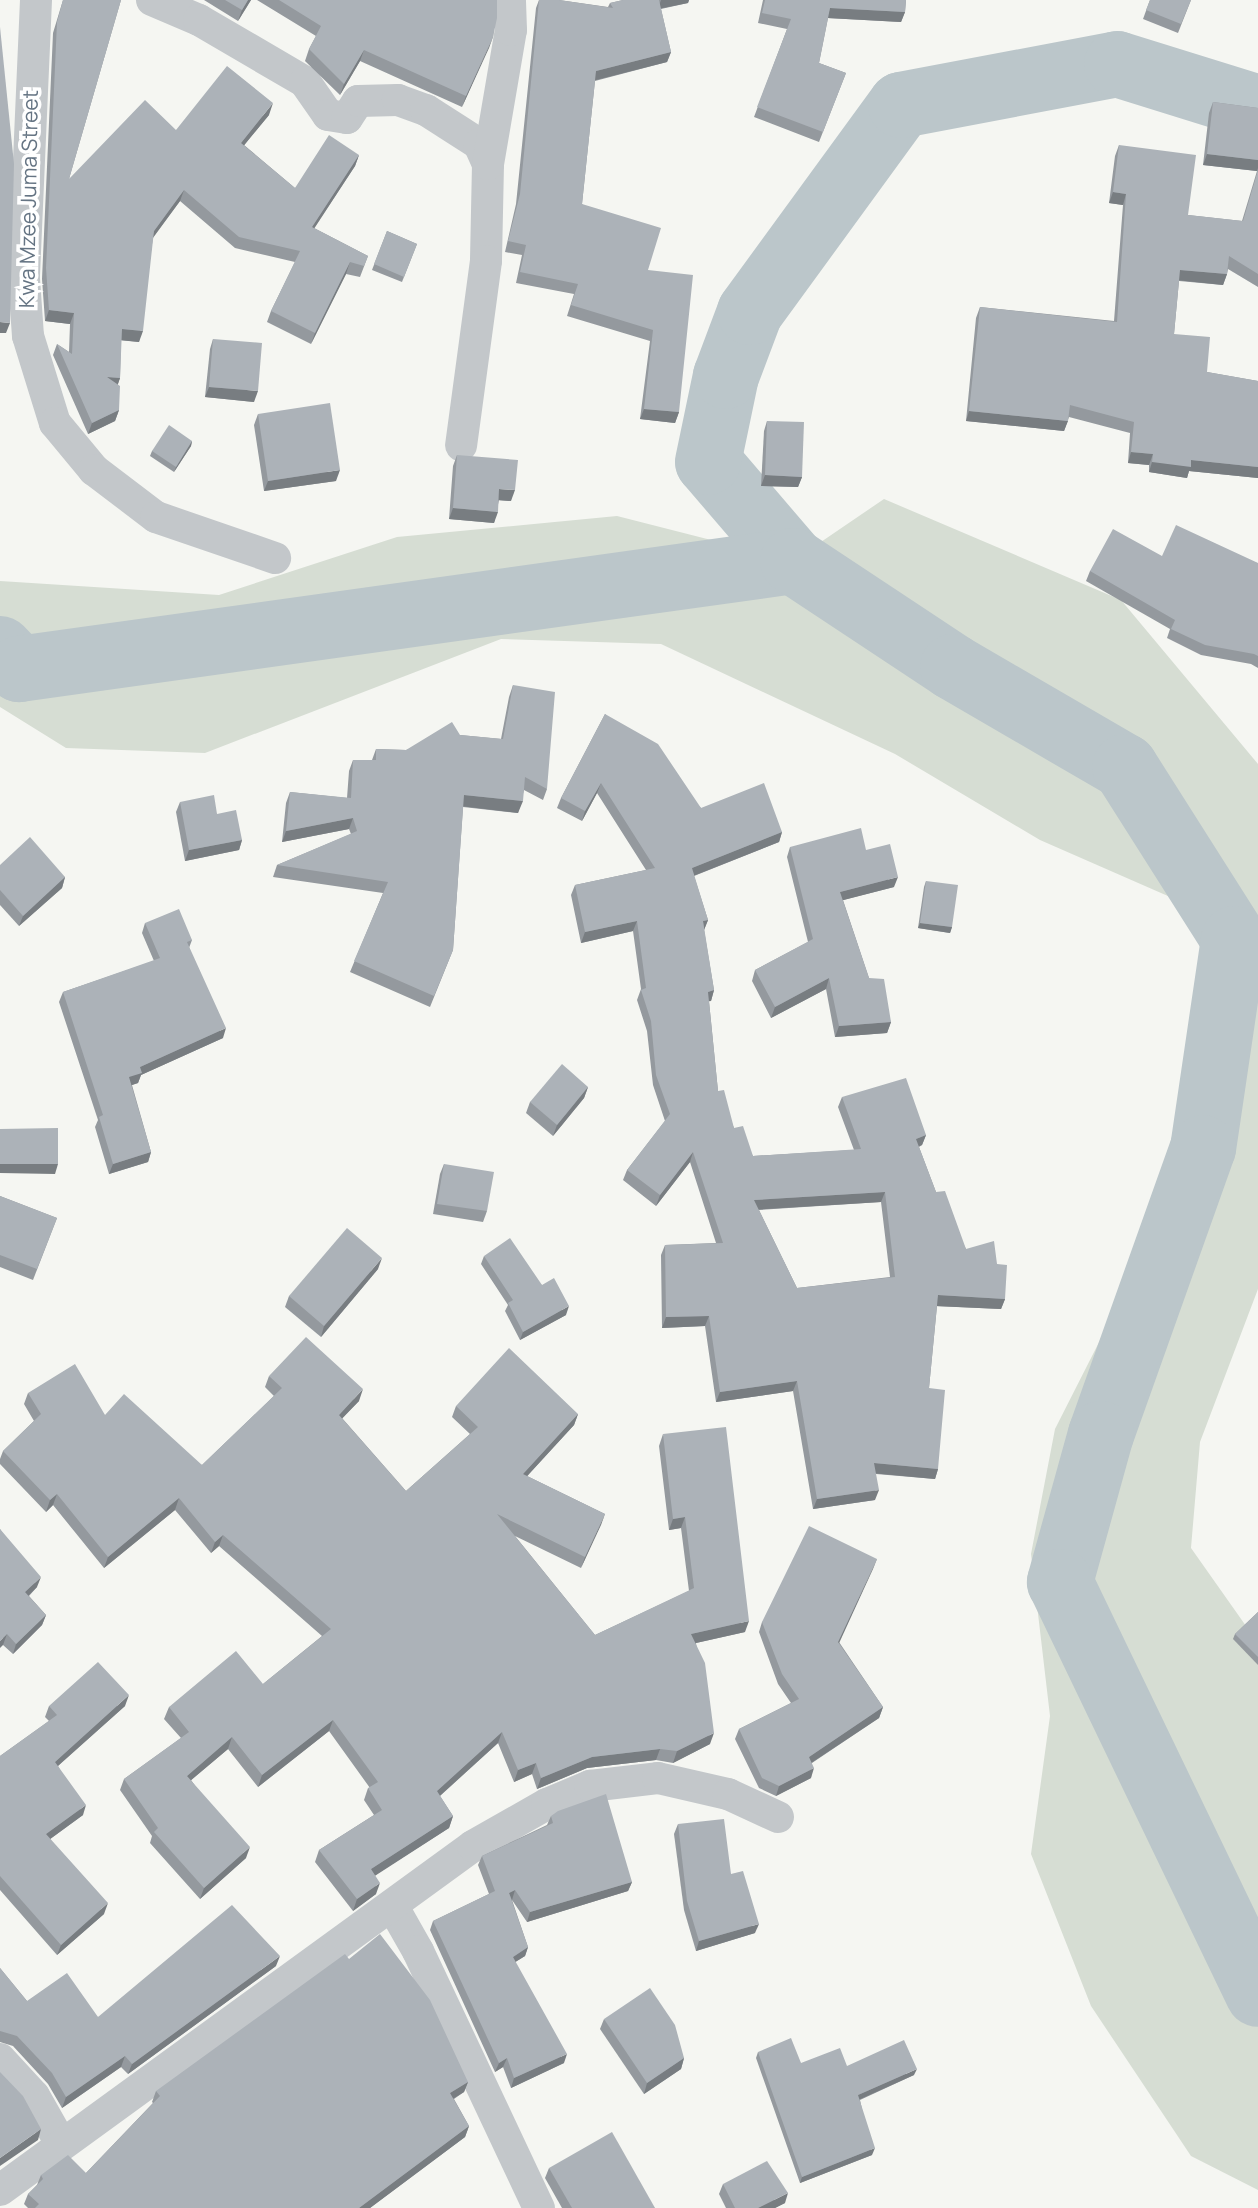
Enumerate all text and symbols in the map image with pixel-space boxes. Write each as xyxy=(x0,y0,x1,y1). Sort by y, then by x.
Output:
street label: Kwa Mzee Juma Street xyxy=(13,90,43,308)

